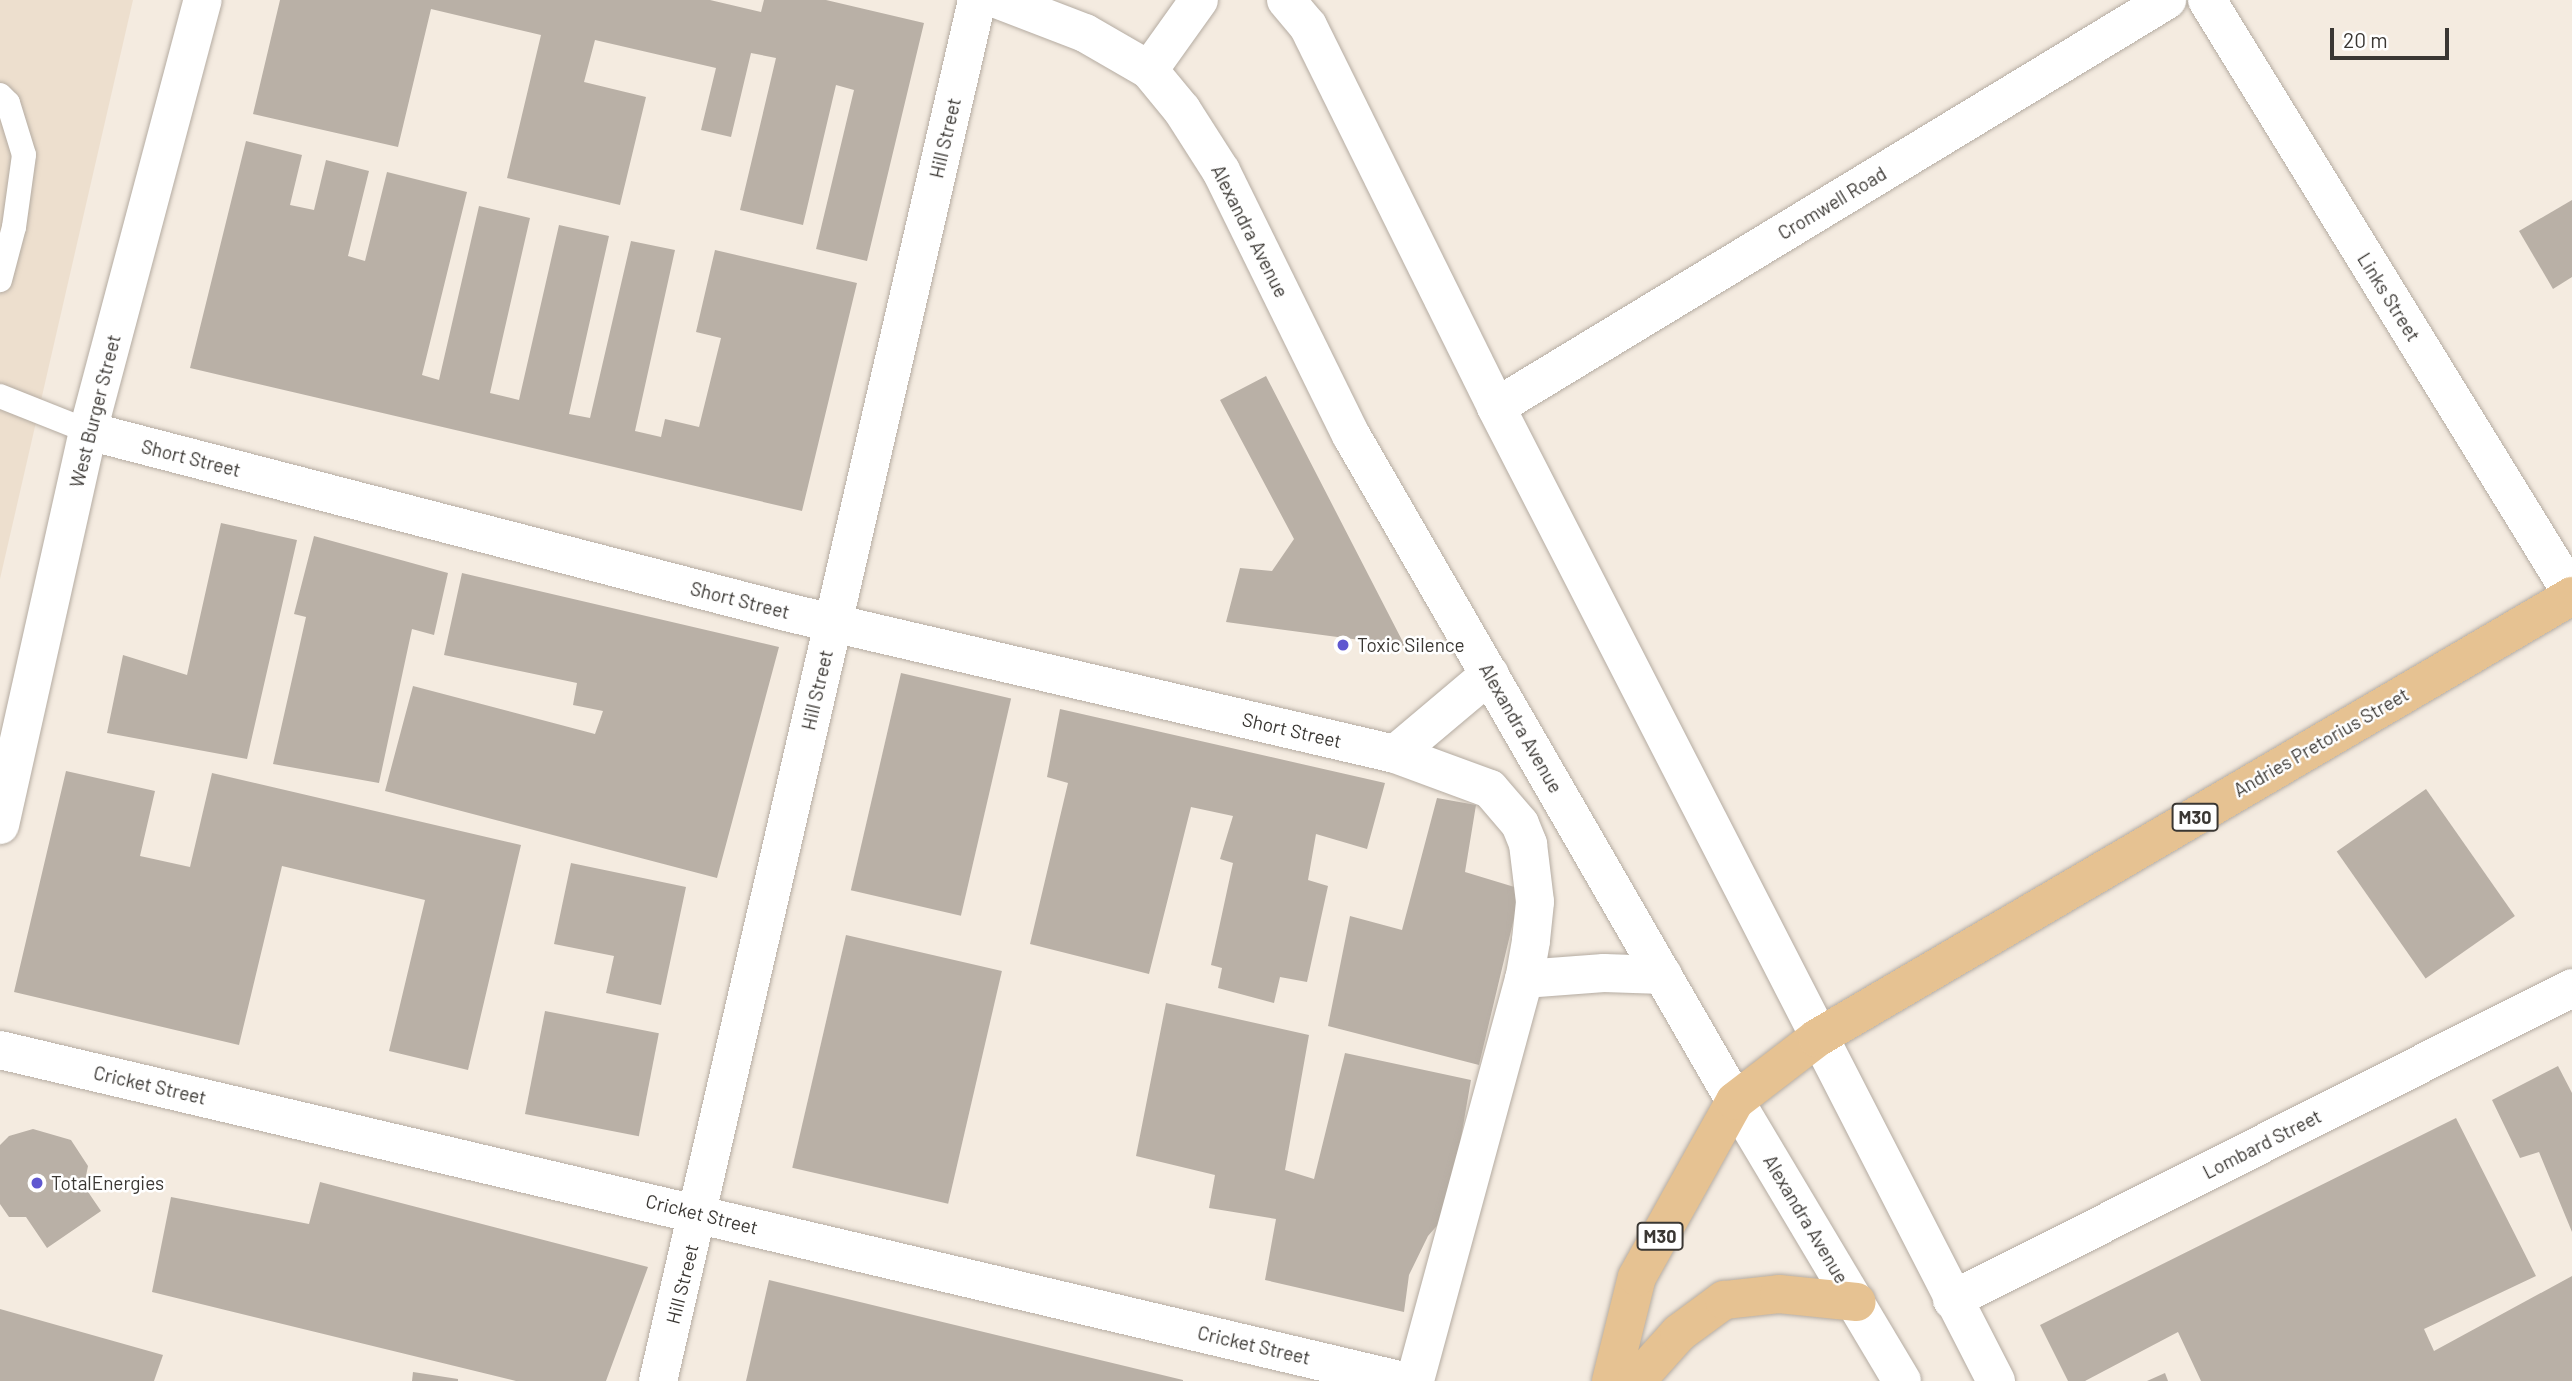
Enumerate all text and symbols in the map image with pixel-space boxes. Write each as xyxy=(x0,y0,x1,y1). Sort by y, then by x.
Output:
scale bar xyxy=(2334,14,2453,58)
text: 20 m xyxy=(2343,27,2388,52)
street label: Hill Street xyxy=(925,96,965,180)
street label: Alexandra Avenue xyxy=(1207,161,1293,301)
street label: Cromwell Road xyxy=(1774,162,1890,244)
street label: Links Street xyxy=(2353,249,2425,345)
street label: West Burger Street xyxy=(65,332,125,490)
street label: Short Street xyxy=(139,435,243,481)
street label: Short Street xyxy=(688,577,792,623)
place label: Toxic Silence xyxy=(1357,634,1465,656)
marker: Toxic Silence xyxy=(1335,637,1351,653)
street label: Hill Street xyxy=(797,648,837,732)
street label: Alexandra Avenue xyxy=(1475,659,1567,797)
street label: Andries Pretorius Street xyxy=(2229,683,2413,801)
street label: Short Street xyxy=(1240,707,1344,753)
road number: M30 xyxy=(2170,802,2220,832)
street label: Cricket Street xyxy=(91,1061,209,1109)
street label: Lombard Street xyxy=(2199,1104,2325,1184)
street label: Alexandra Avenue xyxy=(1759,1151,1853,1287)
place label: TotalEnergies xyxy=(51,1172,164,1194)
marker: TotalEnergies xyxy=(29,1175,45,1191)
street label: Cricket Street xyxy=(643,1189,761,1239)
road number: M30 xyxy=(1636,1222,1684,1251)
street label: Hill Street xyxy=(661,1242,703,1326)
street label: Cricket Street xyxy=(1195,1321,1313,1369)

